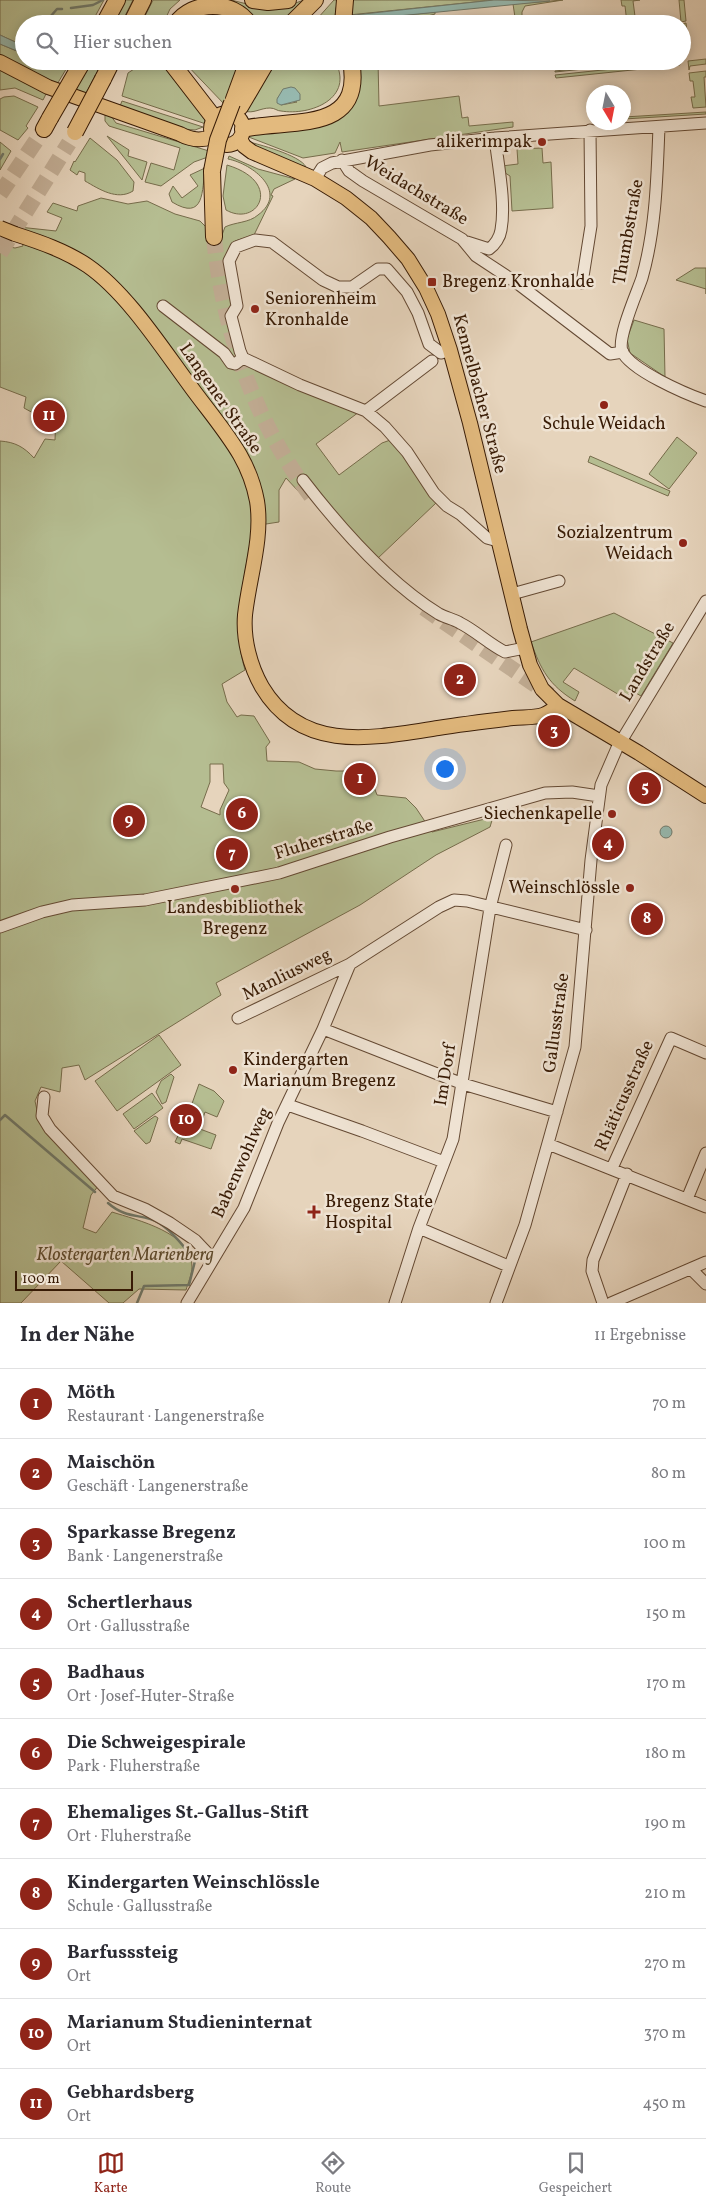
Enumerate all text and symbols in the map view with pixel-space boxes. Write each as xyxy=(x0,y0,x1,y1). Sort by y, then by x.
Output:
search box xyxy=(15,15,691,70)
icon: search xyxy=(33,29,61,57)
text: Hier suchen xyxy=(73,30,172,56)
north arrow xyxy=(586,85,631,130)
place label: alikerimpak xyxy=(436,130,532,155)
marker: alikerimpak xyxy=(536,136,548,148)
street label: Weidachstraße xyxy=(359,150,473,232)
street label: Thumbstraße xyxy=(607,177,651,287)
place label: Bregenz Kronhalde xyxy=(442,270,594,295)
marker: Bregenz Kronhalde xyxy=(426,276,438,288)
place label: Seniorenheim Kronhalde xyxy=(265,287,377,333)
marker: Seniorenheim Kronhalde xyxy=(249,303,261,315)
street label: Kennelbacher Straße xyxy=(446,311,512,477)
street label: Langener Straße xyxy=(172,339,268,459)
pin: 11 xyxy=(33,397,65,435)
marker: Schule Weidach xyxy=(598,399,610,411)
place label: Schule Weidach xyxy=(542,412,666,437)
place label: Sozialzentrum Weidach xyxy=(556,521,673,567)
marker: Sozialzentrum Weidach xyxy=(677,537,689,549)
street label: Landstraße xyxy=(614,617,682,707)
pin: 2 xyxy=(444,661,476,699)
pin: 3 xyxy=(538,712,570,750)
your location xyxy=(432,756,458,782)
pin: 1 xyxy=(344,760,376,798)
pin: 5 xyxy=(629,769,661,807)
pin: 6 xyxy=(226,795,258,833)
pin: 9 xyxy=(113,802,145,840)
place label: Siechenkapelle xyxy=(484,802,602,827)
marker: Siechenkapelle xyxy=(606,808,618,820)
street label: Fluherstraße xyxy=(271,813,377,867)
pin: 4 xyxy=(592,825,624,863)
pin: 7 xyxy=(216,835,248,873)
place label: Weinschlössle xyxy=(508,876,620,901)
marker: Weinschlössle xyxy=(624,882,636,894)
marker: Landesbibliothek Bregenz xyxy=(229,883,241,895)
place label: Landesbibliothek Bregenz xyxy=(167,896,304,942)
pin: 8 xyxy=(631,900,663,938)
street label: Manliusweg xyxy=(238,943,336,1007)
street label: Gallusstraße xyxy=(538,971,576,1075)
street label: Rhäticusstraße xyxy=(589,1036,661,1156)
street label: Im Dorf xyxy=(429,1040,464,1108)
place label: Kindergarten Marianum Bregenz xyxy=(243,1048,396,1094)
marker: Kindergarten Marianum Bregenz xyxy=(227,1064,239,1076)
pin: 10 xyxy=(170,1101,202,1139)
street label: Babenwohlweg xyxy=(206,1103,278,1223)
place label: Bregenz State Hospital xyxy=(325,1190,433,1236)
marker: Bregenz State Hospital xyxy=(307,1205,321,1219)
park label: Klostergarten Marienberg xyxy=(36,1243,214,1268)
scale bar xyxy=(15,1268,132,1291)
text: 100 m xyxy=(22,1270,60,1289)
text: In der Nähe xyxy=(20,1321,135,1350)
text: 11 Ergebnisse xyxy=(594,1325,686,1347)
text: Möth xyxy=(67,1380,115,1406)
text: 1 xyxy=(33,1393,39,1415)
text: 70 m xyxy=(652,1393,686,1415)
text: Restaurant · Langenerstraße xyxy=(67,1406,264,1428)
text: Maischön xyxy=(67,1450,155,1476)
text: 2 xyxy=(32,1463,40,1485)
text: 80 m xyxy=(651,1463,686,1485)
text: Geschäft · Langenerstraße xyxy=(67,1476,248,1498)
text: Sparkasse Bregenz xyxy=(67,1520,236,1546)
text: 3 xyxy=(32,1533,40,1555)
text: 100 m xyxy=(643,1533,686,1555)
text: Bank · Langenerstraße xyxy=(67,1546,223,1568)
text: Schertlerhaus xyxy=(67,1590,192,1616)
text: 4 xyxy=(31,1603,41,1625)
text: 150 m xyxy=(645,1603,686,1625)
text: Ort · Gallusstraße xyxy=(67,1616,190,1638)
text: Badhaus xyxy=(67,1660,145,1686)
text: 5 xyxy=(32,1673,40,1695)
text: 170 m xyxy=(646,1673,686,1695)
text: Ort · Josef-Huter-Straße xyxy=(67,1686,234,1708)
text: Die Schweigespirale xyxy=(67,1730,246,1756)
text: 6 xyxy=(32,1743,40,1765)
text: 180 m xyxy=(645,1743,686,1765)
text: Park · Fluherstraße xyxy=(67,1756,200,1778)
text: Ehemaliges St.-Gallus-Stift xyxy=(67,1800,309,1826)
text: 7 xyxy=(32,1813,40,1835)
text: 190 m xyxy=(644,1813,686,1835)
text: Ort · Fluherstraße xyxy=(67,1826,191,1848)
text: Kindergarten Weinschlössle xyxy=(67,1870,320,1896)
text: 8 xyxy=(32,1883,40,1905)
text: 210 m xyxy=(644,1883,686,1905)
text: Schule · Gallusstraße xyxy=(67,1896,212,1918)
text: Barfusssteig xyxy=(67,1940,178,1966)
text: 9 xyxy=(32,1953,40,1975)
text: 270 m xyxy=(644,1953,686,1975)
text: Ort xyxy=(67,1966,91,1988)
text: Marianum Studieninternat xyxy=(67,2010,312,2036)
text: 10 xyxy=(28,2023,44,2045)
text: 370 m xyxy=(644,2023,686,2045)
text: Ort xyxy=(67,2036,91,2058)
text: Gebhardsberg xyxy=(67,2080,194,2106)
text: 11 xyxy=(30,2093,42,2115)
text: 450 m xyxy=(643,2093,686,2115)
text: Ort xyxy=(67,2106,91,2128)
tab: Karte xyxy=(94,2149,128,2198)
tab: Route xyxy=(315,2149,351,2198)
tab: Gespeichert xyxy=(539,2149,612,2198)

